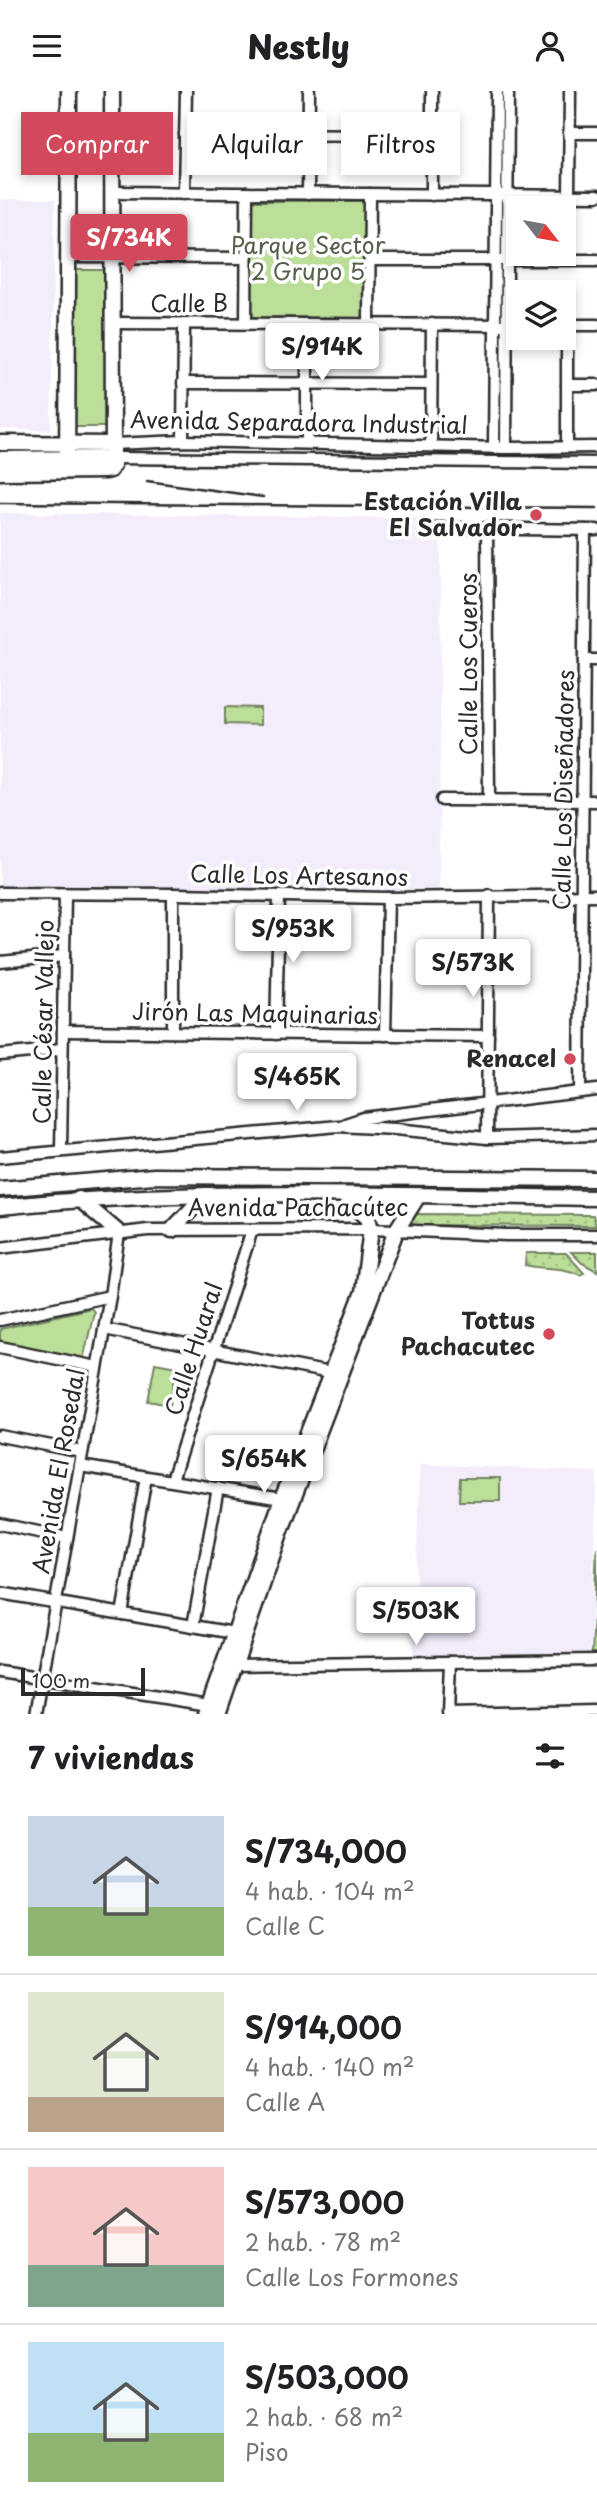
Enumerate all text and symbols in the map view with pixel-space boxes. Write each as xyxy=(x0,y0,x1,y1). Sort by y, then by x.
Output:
text: Nestly xyxy=(247,22,350,70)
icon: menu xyxy=(28,27,66,65)
icon: person xyxy=(531,27,569,65)
chip: Comprar xyxy=(21,112,173,175)
chip: Alquilar xyxy=(187,112,327,175)
chip: Filtros xyxy=(341,112,460,175)
north arrow xyxy=(506,196,576,266)
map controls xyxy=(506,196,576,350)
pin: S/734K xyxy=(72,215,186,274)
text: S/734K xyxy=(86,219,172,254)
park label: Parque Sector 2 Grupo 5 xyxy=(231,227,386,288)
button: layers xyxy=(506,280,576,350)
street label: Calle B xyxy=(150,285,228,320)
pin: S/914K xyxy=(265,323,379,383)
text: S/914K xyxy=(281,328,363,363)
street label: Avenida Separadora Industrial xyxy=(130,401,468,442)
place label: Estación Villa El Salvador xyxy=(364,483,523,544)
marker: Estación Villa El Salvador xyxy=(528,507,544,523)
street label: Calle Los Cueros xyxy=(450,573,485,755)
street label: Calle Los Diseñadores xyxy=(543,669,582,911)
street label: Calle Los Artesanos xyxy=(190,855,409,894)
pin: S/953K xyxy=(236,905,350,965)
text: S/953K xyxy=(251,910,335,945)
street label: Calle César Vallejo xyxy=(23,919,62,1125)
pin: S/573K xyxy=(416,939,530,999)
text: S/573K xyxy=(431,944,515,979)
street label: Jirón Las Maquinarias xyxy=(132,993,378,1032)
place label: Renacel xyxy=(466,1040,556,1075)
marker: Renacel xyxy=(562,1051,578,1067)
pin: S/465K xyxy=(240,1053,354,1113)
text: S/465K xyxy=(253,1058,341,1093)
street label: Avenida Pachacútec xyxy=(188,1189,408,1224)
street label: Calle Huaral xyxy=(155,1277,231,1420)
place label: Tottus Pachacutec xyxy=(401,1302,535,1363)
marker: Tottus Pachacutec xyxy=(541,1326,557,1342)
street label: Avenida El Rosedal xyxy=(22,1365,93,1576)
pin: S/654K xyxy=(207,1435,321,1495)
text: S/654K xyxy=(221,1440,307,1475)
pin: S/503K xyxy=(359,1587,473,1647)
text: S/503K xyxy=(372,1592,460,1627)
scale bar xyxy=(21,1665,145,1697)
text: 100 m xyxy=(32,1666,90,1694)
text: 7 viviendas xyxy=(28,1734,194,1779)
icon: filters xyxy=(531,1737,569,1775)
text: S/734,000 xyxy=(245,1828,407,1873)
icon: home xyxy=(84,1844,168,1928)
text: 4 hab. · 104 m² xyxy=(245,1873,415,1908)
text: Calle C xyxy=(245,1908,325,1943)
text: S/914,000 xyxy=(245,2004,402,2049)
icon: home xyxy=(84,2020,168,2104)
text: 4 hab. · 140 m² xyxy=(245,2049,415,2084)
text: Calle A xyxy=(245,2084,325,2119)
text: S/573,000 xyxy=(245,2179,404,2224)
icon: home xyxy=(84,2195,168,2279)
text: 2 hab. · 78 m² xyxy=(245,2224,401,2259)
text: Calle Los Formones xyxy=(245,2259,459,2294)
text: S/503,000 xyxy=(245,2354,409,2399)
icon: home xyxy=(84,2370,168,2454)
text: 2 hab. · 68 m² xyxy=(245,2399,403,2434)
text: Piso xyxy=(245,2434,289,2469)

